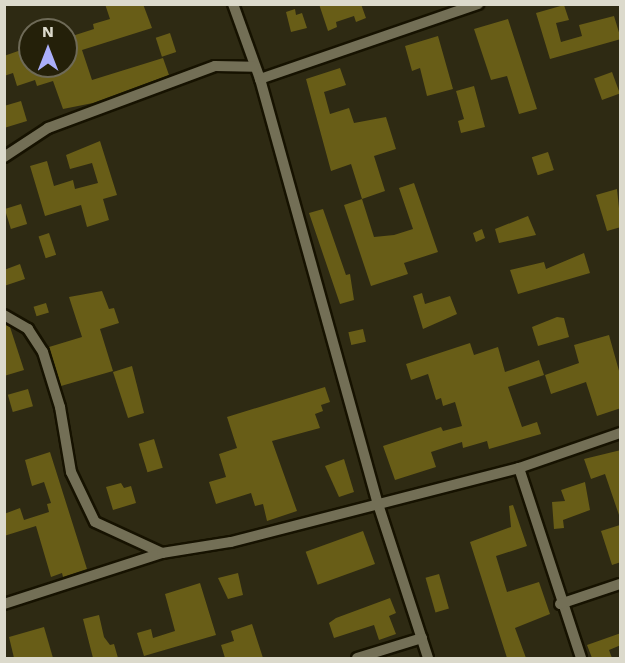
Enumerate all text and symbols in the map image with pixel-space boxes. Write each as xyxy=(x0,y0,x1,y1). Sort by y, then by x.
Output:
north arrow xyxy=(18,18,78,78)
text: N xyxy=(42,22,54,41)

